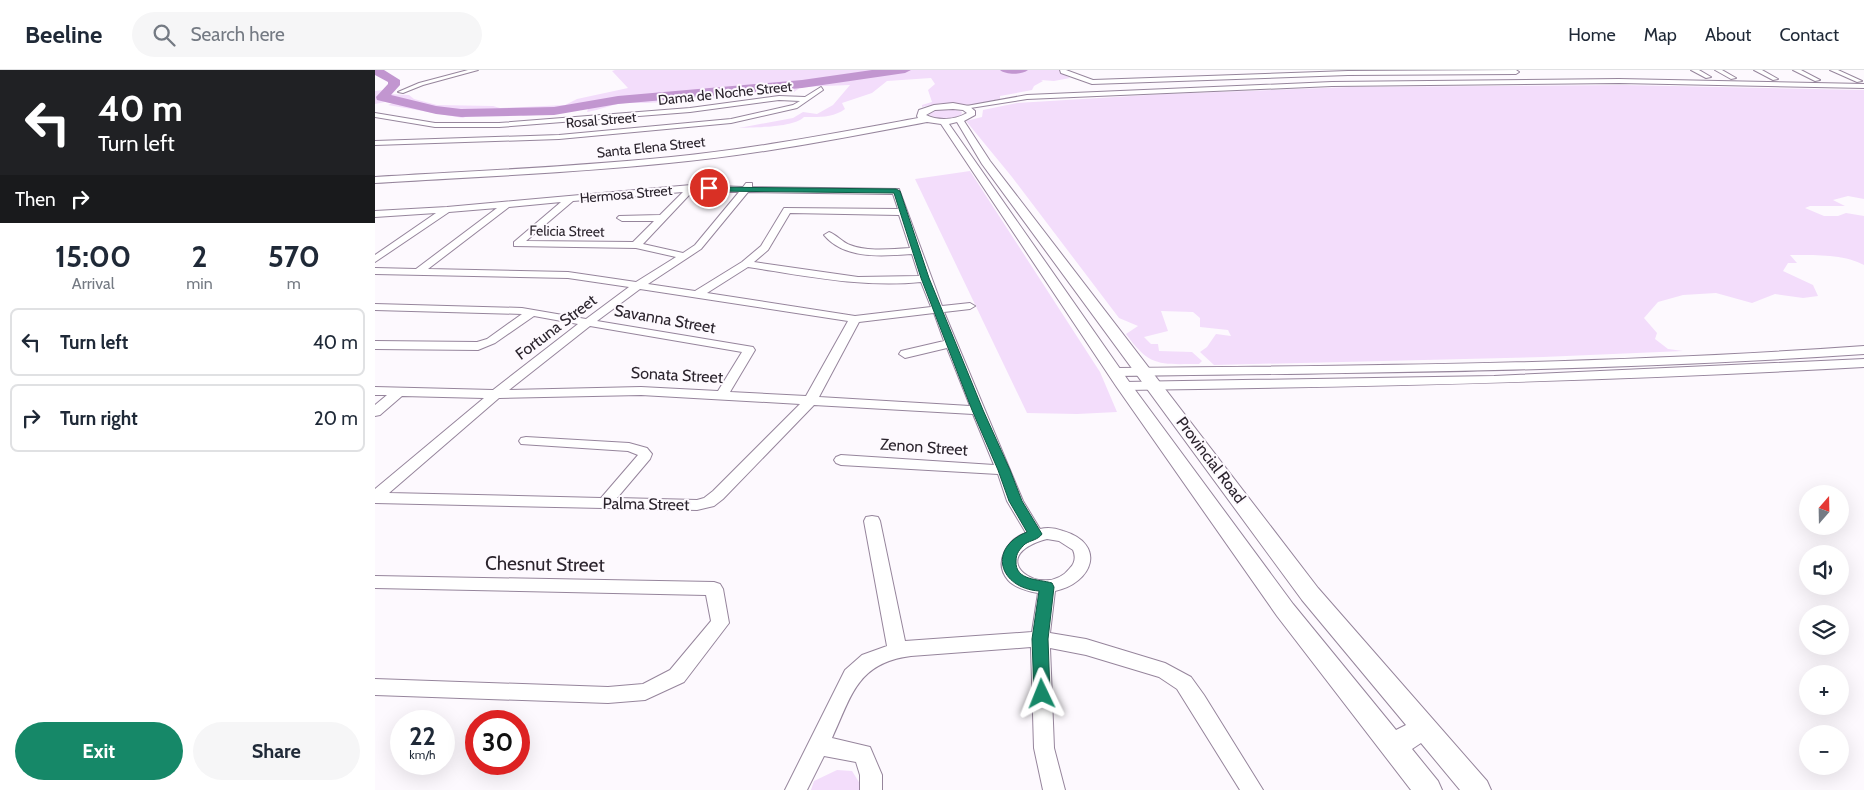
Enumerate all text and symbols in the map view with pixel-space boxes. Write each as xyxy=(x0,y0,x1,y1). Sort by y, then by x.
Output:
search box xyxy=(132,12,482,57)
text: Beeline xyxy=(25,20,102,49)
icon: search xyxy=(150,21,178,49)
text: Search here xyxy=(190,23,285,46)
text: Home xyxy=(1568,24,1616,46)
text: Map xyxy=(1644,24,1677,46)
text: About xyxy=(1705,24,1751,46)
text: Contact xyxy=(1779,24,1839,46)
street label: Dama de Noche Street xyxy=(657,77,793,109)
text: 40 m xyxy=(98,87,183,130)
icon: left xyxy=(15,90,80,155)
street label: Rosal Street xyxy=(565,108,637,132)
text: Turn left xyxy=(98,130,175,157)
street label: Santa Elena Street xyxy=(596,132,706,162)
pin xyxy=(688,167,730,209)
icon: arrive xyxy=(695,174,723,202)
street label: Hermosa Street xyxy=(579,181,673,207)
icon: right xyxy=(66,185,94,213)
text: Then xyxy=(15,188,56,211)
street label: Felicia Street xyxy=(529,221,605,241)
text: 15:00 xyxy=(55,238,131,275)
text: 2 xyxy=(191,238,207,275)
text: 570 xyxy=(268,238,320,275)
text: Arrival xyxy=(72,274,114,293)
text: min xyxy=(186,274,213,293)
text: m xyxy=(287,274,301,293)
street label: Fortuna Street xyxy=(512,290,601,364)
street label: Savanna Street xyxy=(613,301,718,337)
icon: left xyxy=(17,328,45,356)
text: Turn left xyxy=(60,331,128,354)
text: 40 m xyxy=(313,331,358,354)
street label: Sonata Street xyxy=(630,363,724,387)
icon: right xyxy=(17,404,45,432)
text: Turn right xyxy=(60,407,138,430)
text: 20 m xyxy=(314,407,358,430)
street label: Provincial Road xyxy=(1172,413,1250,507)
street label: Zenon Street xyxy=(879,434,969,460)
north arrow xyxy=(1799,485,1849,535)
map controls xyxy=(1799,485,1849,775)
street label: Palma Street xyxy=(602,494,690,514)
button: sound xyxy=(1799,545,1849,595)
street label: Chesnut Street xyxy=(485,551,606,577)
button: layers xyxy=(1799,605,1849,655)
button: + xyxy=(1799,665,1849,715)
position arrow xyxy=(1015,667,1067,719)
speed limit sign: 30 xyxy=(465,710,530,775)
text: 22 xyxy=(409,721,436,751)
button: Exit xyxy=(15,722,183,780)
button: Share xyxy=(193,722,360,780)
button: − xyxy=(1799,725,1849,775)
text: km/h xyxy=(409,747,436,762)

